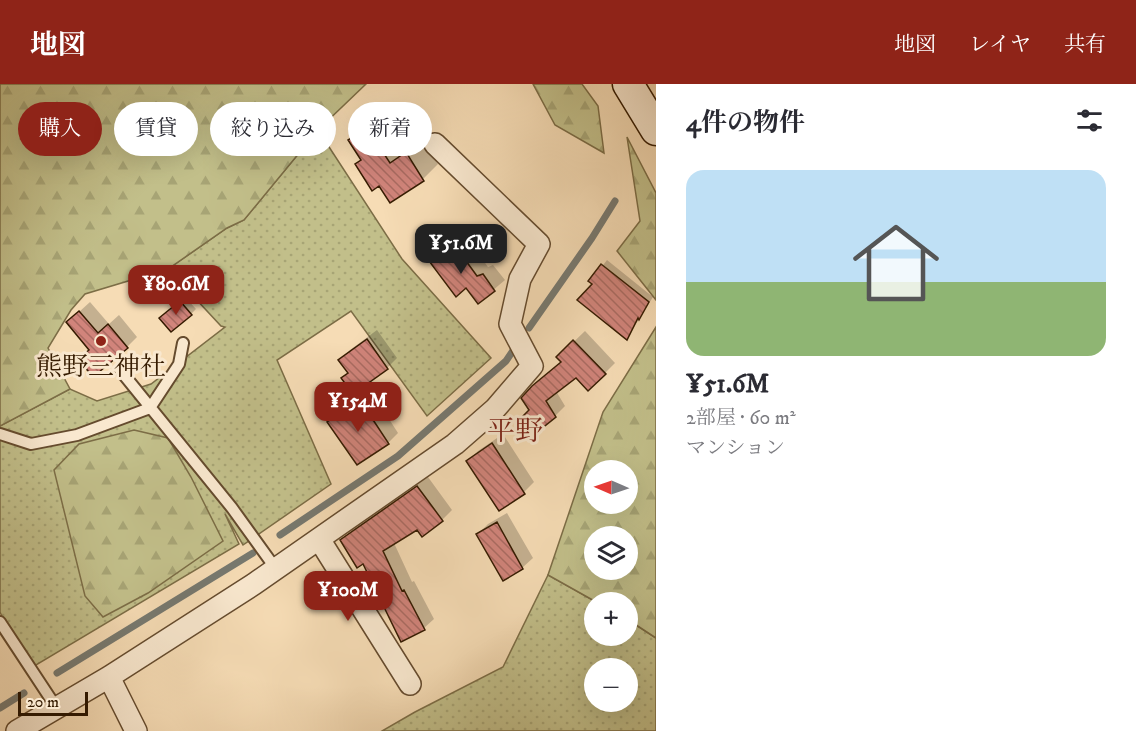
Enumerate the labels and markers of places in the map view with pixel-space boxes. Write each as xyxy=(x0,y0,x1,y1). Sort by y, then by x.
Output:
pin: ¥51.6M xyxy=(412,224,510,275)
pin: ¥80.6M xyxy=(127,265,225,316)
marker: 熊野三神社 xyxy=(94,334,108,348)
place label: 熊野三神社 xyxy=(36,351,166,384)
pin: ¥154M xyxy=(316,382,400,433)
pin: ¥100M xyxy=(306,571,390,622)

